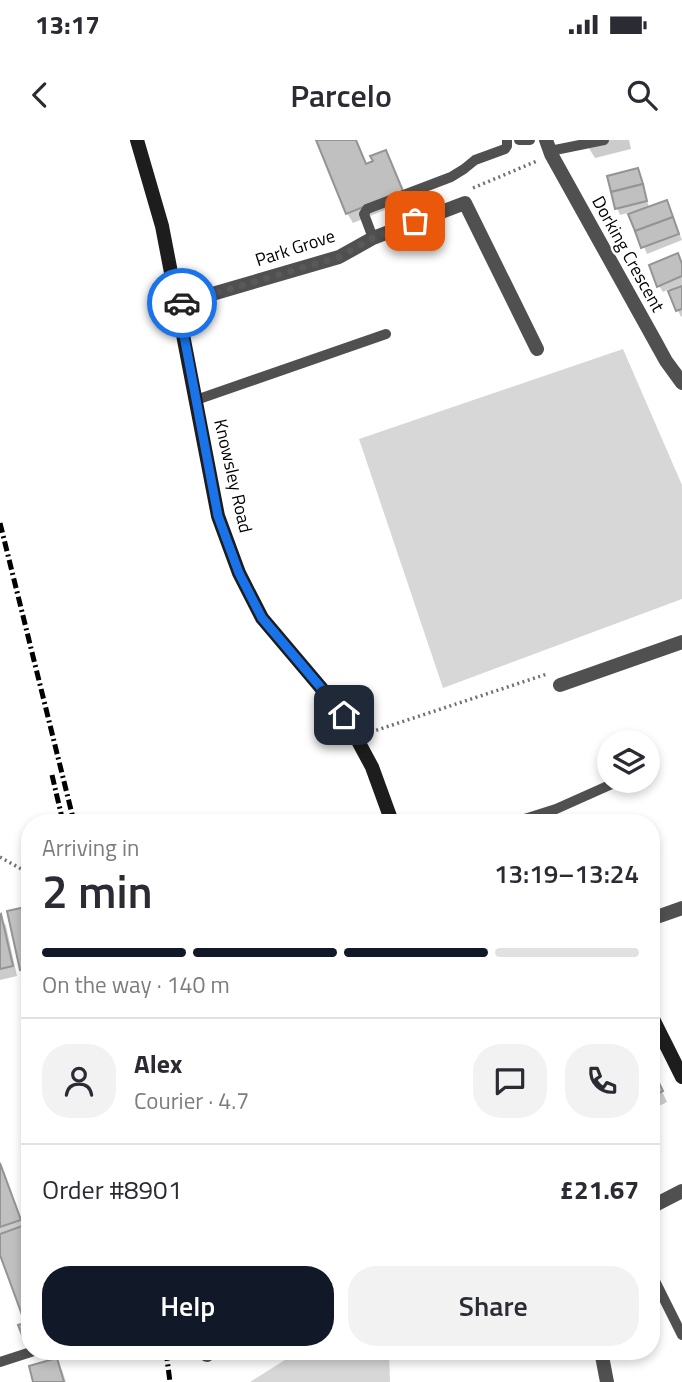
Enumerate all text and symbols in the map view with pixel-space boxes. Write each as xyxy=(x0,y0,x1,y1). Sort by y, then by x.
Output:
text: 13:17 xyxy=(35,5,100,44)
text: Parcelo xyxy=(290,71,392,119)
icon: back xyxy=(21,76,59,114)
icon: search xyxy=(623,76,661,114)
pin xyxy=(385,191,445,251)
street label: Dorking Crescent xyxy=(585,191,672,317)
icon: bag xyxy=(396,202,434,240)
street label: Park Grove xyxy=(251,222,338,273)
courier xyxy=(147,268,217,338)
icon: car xyxy=(163,284,201,322)
street label: Knowsley Road xyxy=(207,416,260,535)
pin xyxy=(314,685,374,745)
icon: home xyxy=(325,696,363,734)
map controls xyxy=(597,730,660,793)
button: layers xyxy=(597,730,660,793)
text: Arriving in xyxy=(42,830,139,865)
text: 13:19–13:24 xyxy=(494,854,639,893)
text: 2 min xyxy=(42,856,153,926)
text: On the way · 140 m xyxy=(42,967,230,1002)
button: person xyxy=(42,1044,116,1118)
text: Alex xyxy=(134,1044,182,1083)
button: chat xyxy=(473,1044,547,1118)
button: phone xyxy=(565,1044,639,1118)
text: Courier · 4.7 xyxy=(134,1083,249,1118)
text: Order #8901 xyxy=(42,1170,182,1209)
text: £21.67 xyxy=(560,1170,639,1209)
button: Help xyxy=(42,1266,334,1346)
button: Share xyxy=(348,1266,639,1346)

